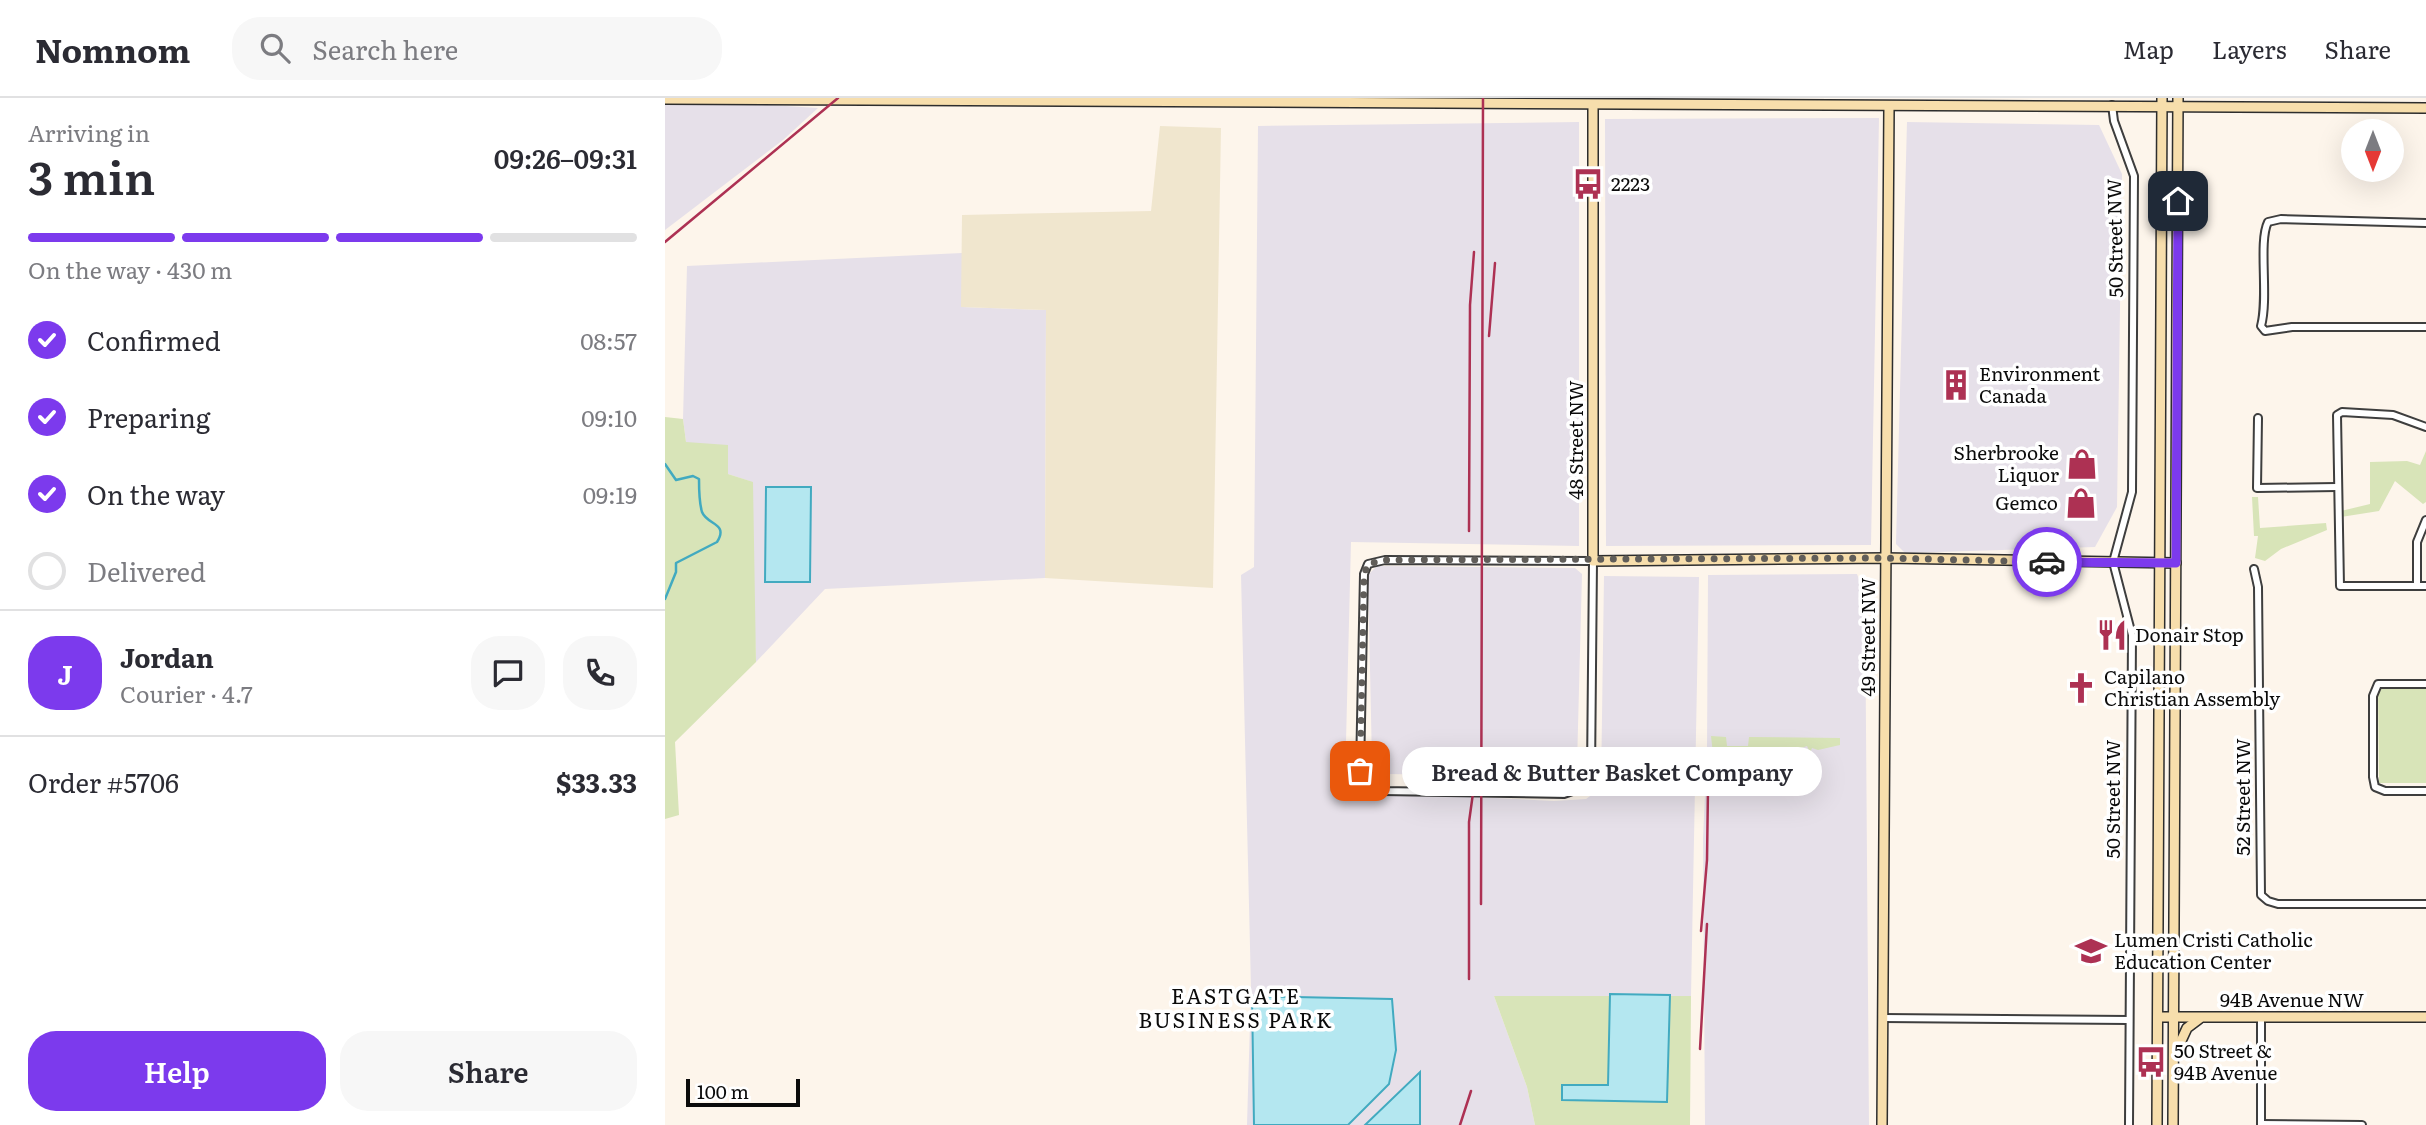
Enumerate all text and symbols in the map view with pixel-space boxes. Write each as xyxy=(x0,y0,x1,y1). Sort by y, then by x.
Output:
search box xyxy=(232,17,722,80)
text: Nomnom xyxy=(35,24,190,73)
icon: search xyxy=(256,29,294,67)
text: Search here xyxy=(312,29,458,68)
text: Map xyxy=(2123,31,2174,66)
text: Layers xyxy=(2212,31,2286,66)
text: Share xyxy=(2324,31,2391,66)
text: Arriving in xyxy=(28,115,150,149)
north arrow xyxy=(2341,119,2405,182)
map controls xyxy=(2341,119,2404,182)
text: 09:26–09:31 xyxy=(494,138,637,177)
text: 3 min xyxy=(28,141,155,209)
bus stop icon: 2223 xyxy=(1571,167,1605,201)
place label: 2223 xyxy=(1611,169,1650,197)
pin xyxy=(2148,171,2208,231)
street label: 50 Street NW xyxy=(2099,178,2129,298)
icon: home xyxy=(2159,182,2197,220)
text: On the way · 430 m xyxy=(28,252,232,286)
text: Confirmed xyxy=(87,320,221,359)
icon: check xyxy=(28,321,66,359)
text: 08:57 xyxy=(580,323,637,357)
place label: Environment Canada xyxy=(1979,359,2101,409)
building icon: Environment Canada xyxy=(1939,368,1973,402)
street label: 48 Street NW xyxy=(1561,380,1589,500)
text: Preparing xyxy=(87,397,210,436)
icon: check xyxy=(28,398,66,436)
text: 09:10 xyxy=(581,400,637,434)
place label: Sherbrooke Liquor xyxy=(1954,438,2059,488)
shop icon: Sherbrooke Liquor xyxy=(2065,447,2099,481)
text: On the way xyxy=(87,474,225,513)
icon: check xyxy=(28,475,66,513)
text: 09:19 xyxy=(583,477,637,511)
shop icon: Gemco xyxy=(2064,486,2098,520)
place label: Gemco xyxy=(1995,488,2058,516)
courier xyxy=(2012,527,2082,597)
icon: car xyxy=(2028,543,2066,581)
text: Delivered xyxy=(87,551,206,590)
street label: 49 Street NW xyxy=(1853,577,1881,696)
restaurant icon: Donair Stop xyxy=(2095,618,2129,652)
place label: Donair Stop xyxy=(2135,620,2244,648)
button: chat xyxy=(471,636,545,710)
button: phone xyxy=(563,636,637,710)
text: Jordan xyxy=(120,637,214,676)
text: J xyxy=(58,654,72,693)
place label: Capilano Christian Assembly xyxy=(2104,662,2280,712)
church icon: Capilano Christian Assembly xyxy=(2064,671,2098,705)
text: Courier · 4.7 xyxy=(120,676,253,710)
street label: 52 Street NW xyxy=(2228,738,2256,856)
street label: 50 Street NW xyxy=(2098,739,2126,859)
pin xyxy=(1330,741,1390,801)
callout: Bread & Butter Basket Company xyxy=(1402,746,1822,796)
icon: bag xyxy=(1341,752,1379,790)
text: Bread & Butter Basket Company xyxy=(1431,754,1793,788)
text: Order #5706 xyxy=(28,762,179,801)
text: $33.33 xyxy=(556,762,637,801)
place label: Lumen Cristi Catholic Education Center xyxy=(2114,925,2313,975)
school or university icon: Lumen Cristi Catholic Education Center xyxy=(2074,934,2108,968)
district label: EASTGATE BUSINESS PARK xyxy=(1138,979,1334,1034)
street label: 94B Avenue NW xyxy=(2220,985,2364,1013)
button: Help xyxy=(28,1031,326,1111)
button: Share xyxy=(340,1031,637,1111)
place label: 50 Street & 94B Avenue xyxy=(2174,1036,2278,1086)
bus stop icon: 50 Street & 94B Avenue xyxy=(2134,1045,2168,1079)
scale bar xyxy=(686,1076,800,1108)
text: 100 m xyxy=(697,1077,749,1105)

